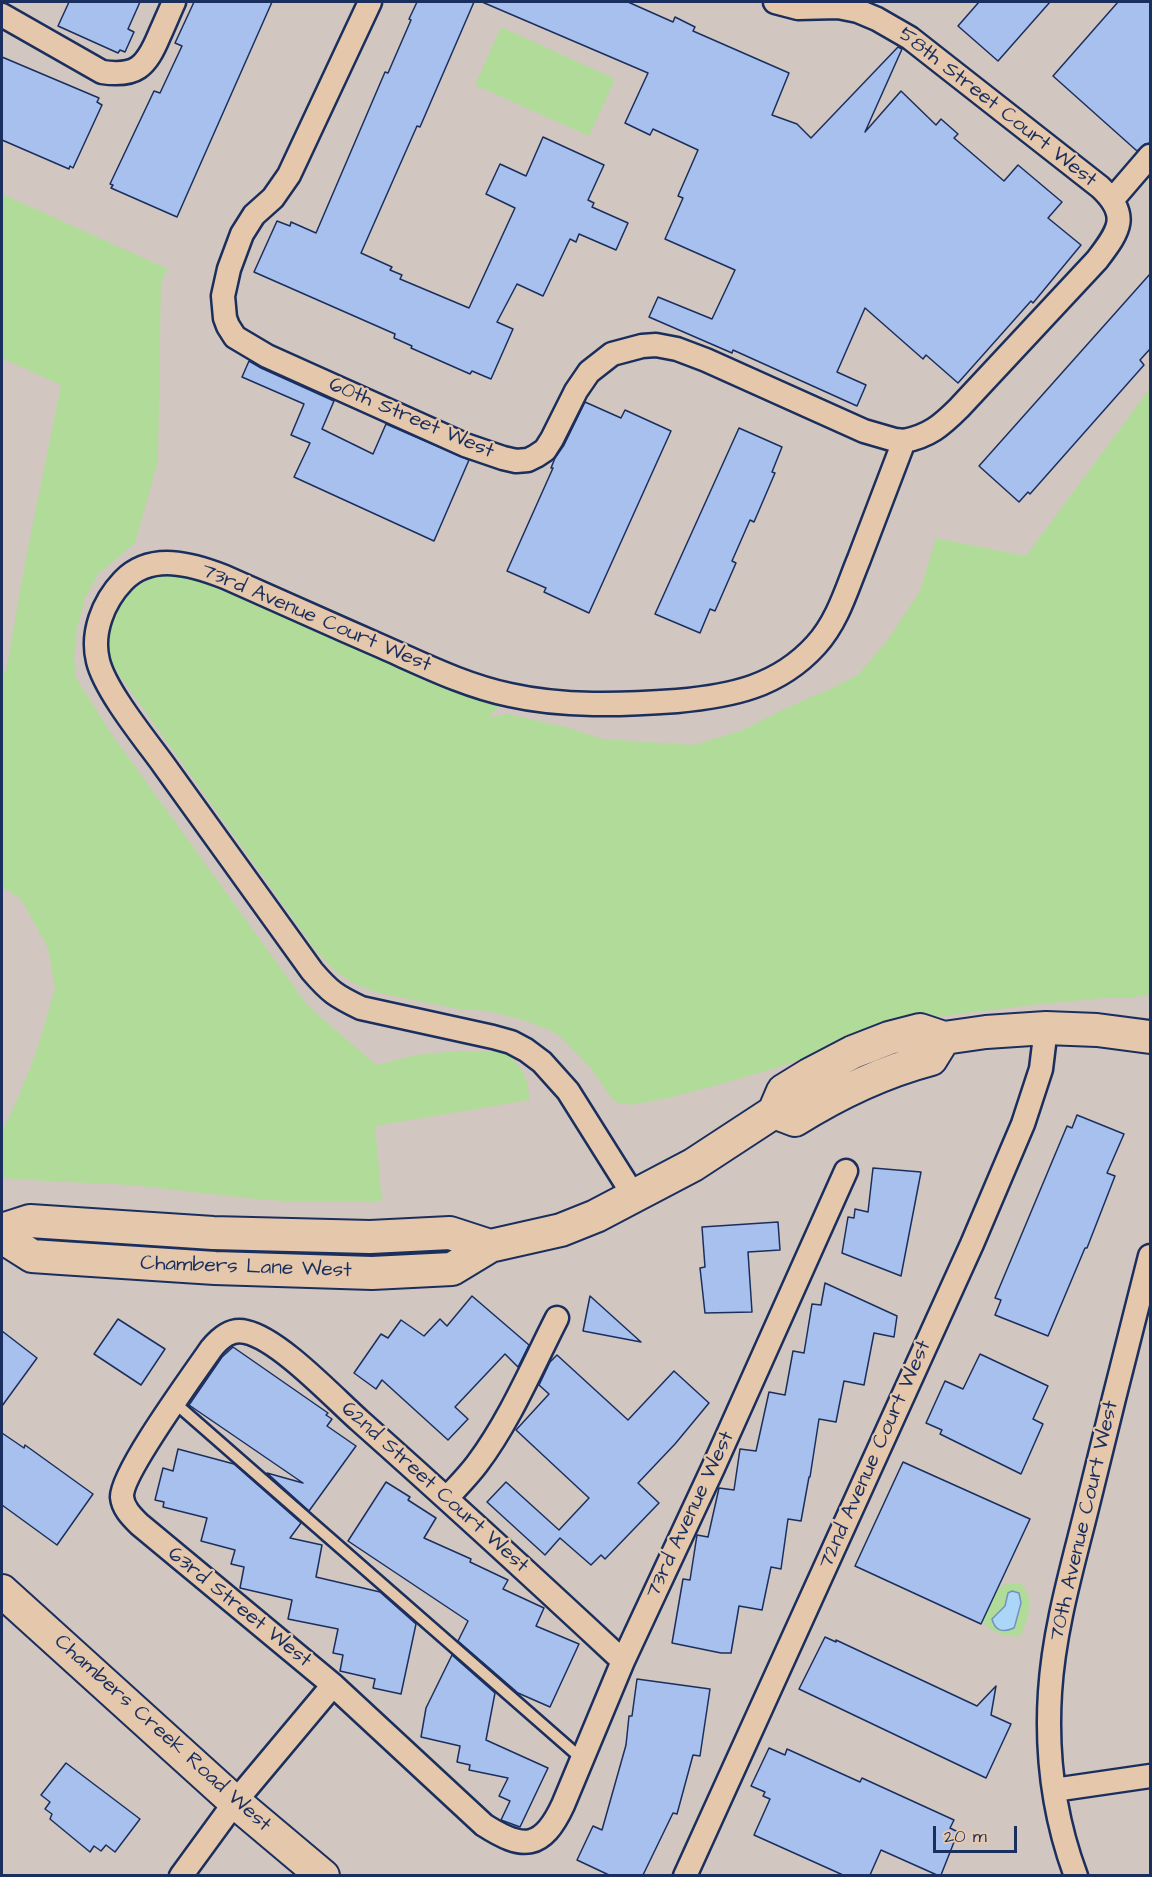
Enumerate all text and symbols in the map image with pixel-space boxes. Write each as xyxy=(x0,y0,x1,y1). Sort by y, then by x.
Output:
street label: 58th Street Court West xyxy=(893,23,1101,193)
street label: 60th Street West xyxy=(325,373,497,465)
street label: 73rd Avenue Court West xyxy=(197,559,435,679)
street label: Chambers Lane West xyxy=(140,1252,352,1284)
street label: 72nd Avenue Court West xyxy=(814,1337,938,1573)
street label: 62nd Street Court West xyxy=(335,1397,533,1579)
street label: 70th Avenue Court West xyxy=(1045,1398,1125,1644)
street label: 73rd Avenue West xyxy=(641,1428,741,1602)
street label: 63rd Street West xyxy=(162,1542,316,1674)
street label: Chambers Creek Road West xyxy=(48,1630,276,1838)
scale bar xyxy=(936,1814,1020,1852)
text: 20 m xyxy=(944,1824,987,1849)

